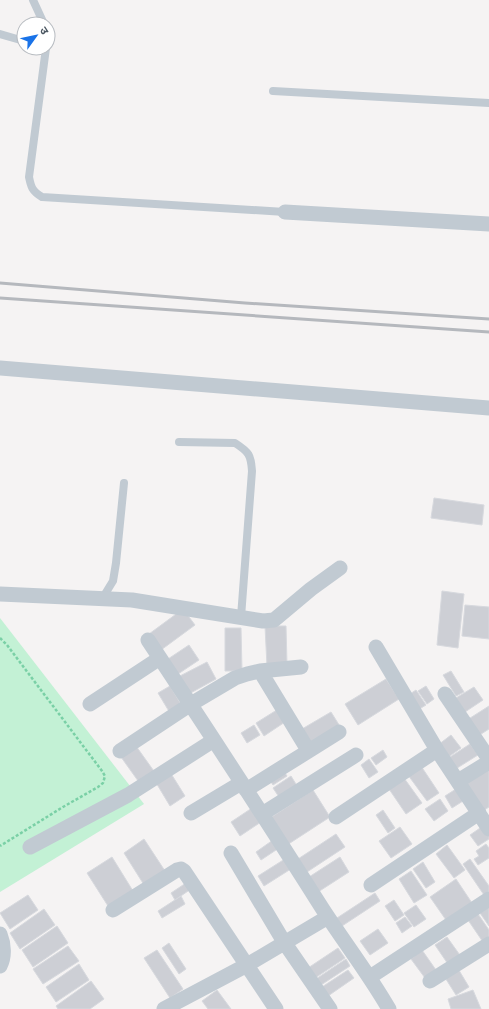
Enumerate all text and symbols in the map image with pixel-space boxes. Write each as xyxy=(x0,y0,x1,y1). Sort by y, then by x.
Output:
north arrow xyxy=(16,16,56,56)
text: उ xyxy=(38,24,52,37)

